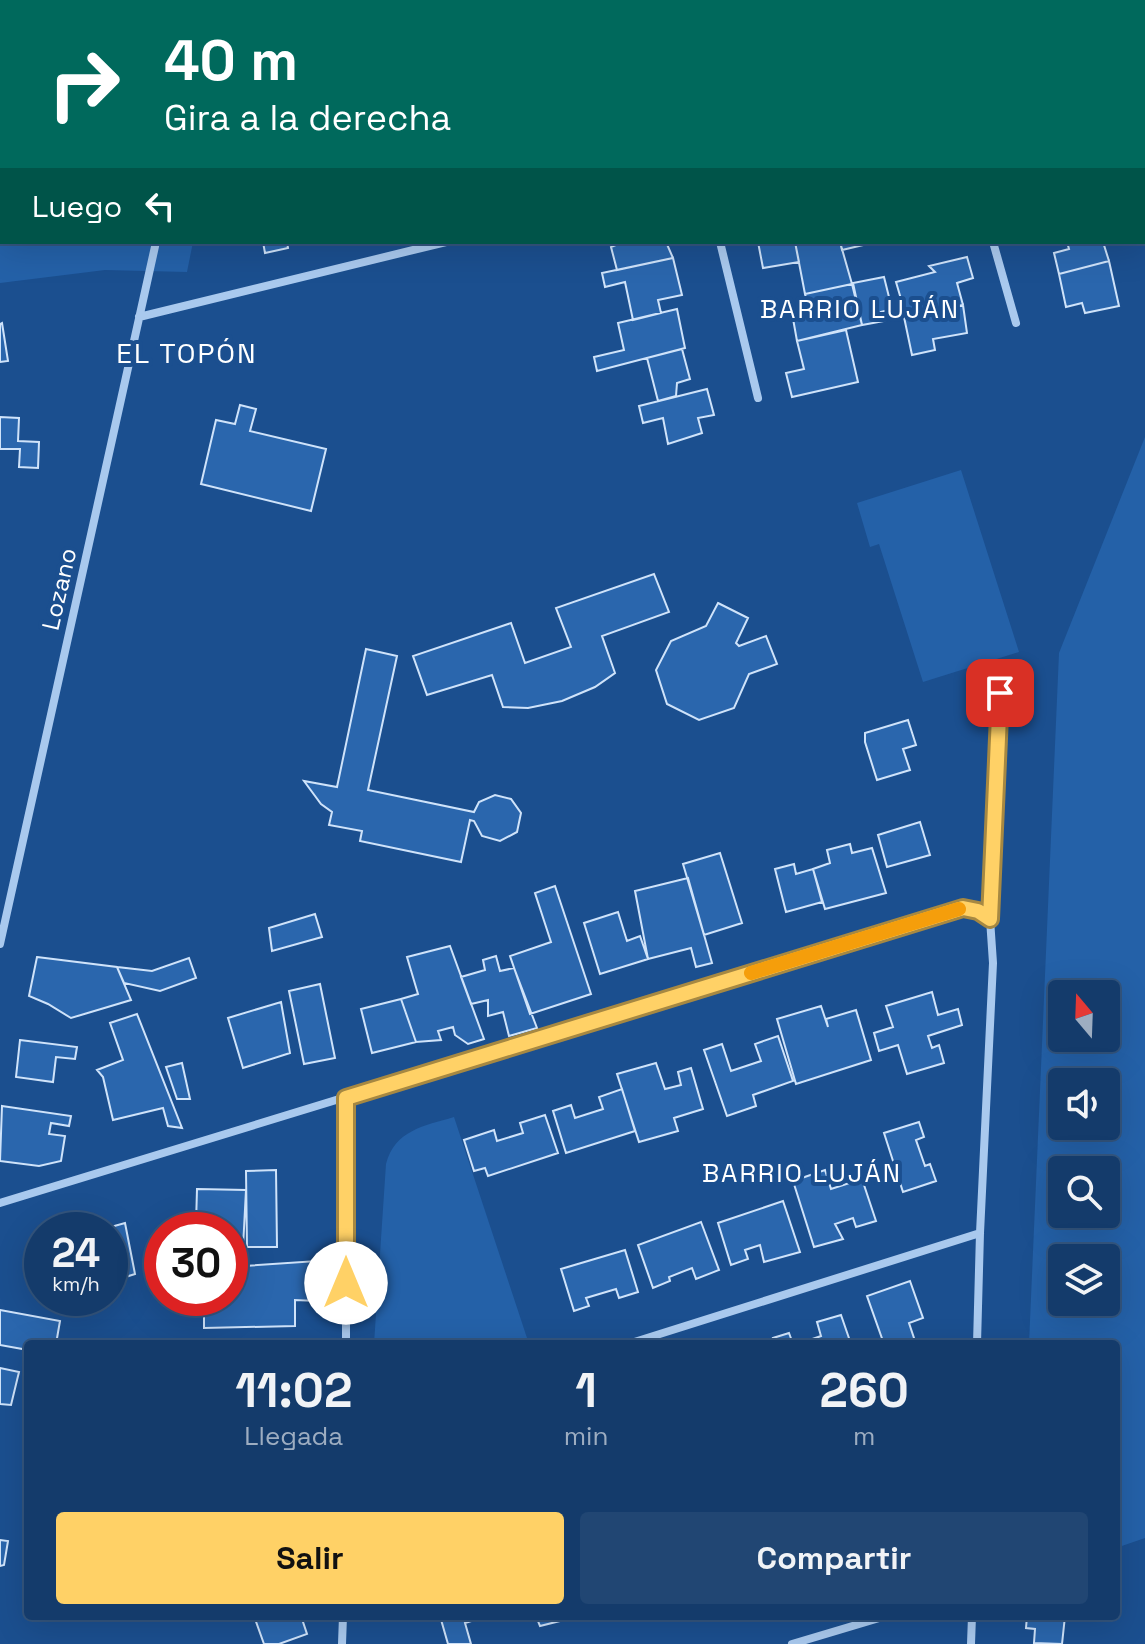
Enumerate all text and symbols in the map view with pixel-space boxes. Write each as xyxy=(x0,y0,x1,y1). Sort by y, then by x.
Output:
text: 40 m xyxy=(164,25,298,96)
icon: right xyxy=(32,32,136,136)
text: Gira a la derecha xyxy=(164,95,451,141)
icon: left xyxy=(138,184,182,228)
text: Luego xyxy=(32,187,122,226)
district label: BARRIO LUJÁN xyxy=(760,292,960,326)
district label: EL TOPÓN xyxy=(116,335,258,371)
street label: Lozano xyxy=(35,545,83,633)
pin xyxy=(966,659,1034,727)
icon: arrive xyxy=(978,671,1022,715)
north arrow xyxy=(1048,980,1120,1052)
map controls xyxy=(1048,980,1120,1316)
button: sound xyxy=(1048,1068,1120,1140)
district label: BARRIO LUJÁN xyxy=(702,1156,902,1190)
button: search xyxy=(1048,1156,1120,1228)
speed limit sign: 30 xyxy=(144,1212,248,1316)
text: 24 xyxy=(52,1228,100,1279)
position arrow xyxy=(304,1241,388,1325)
button: layers xyxy=(1048,1244,1120,1316)
text: km/h xyxy=(52,1271,100,1297)
text: 11:02 xyxy=(235,1360,352,1421)
text: 1 xyxy=(575,1360,597,1421)
text: 260 xyxy=(820,1360,909,1421)
text: Llegada xyxy=(244,1419,343,1453)
text: min xyxy=(564,1419,608,1453)
text: m xyxy=(853,1419,875,1453)
button: Salir xyxy=(56,1512,564,1604)
button: Compartir xyxy=(580,1512,1088,1604)

